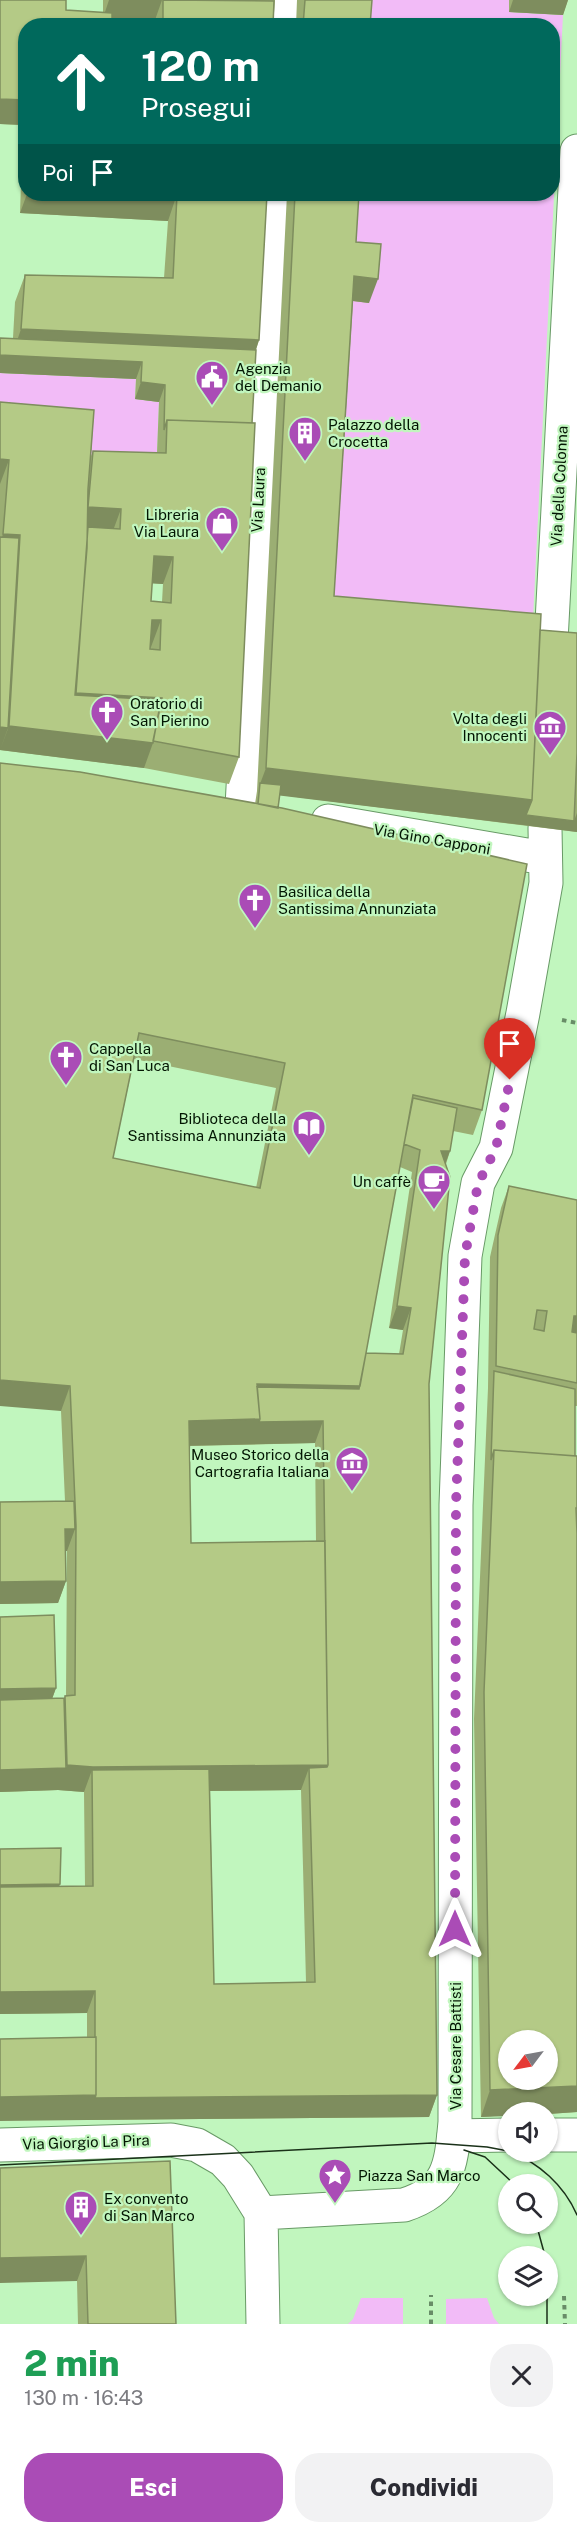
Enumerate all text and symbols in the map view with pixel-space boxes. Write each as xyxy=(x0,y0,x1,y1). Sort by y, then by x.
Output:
text: 120 m xyxy=(141,41,260,90)
icon: ahead xyxy=(42,42,120,120)
text: Prosegui xyxy=(141,91,252,123)
icon: arrive xyxy=(86,156,119,189)
text: Poi xyxy=(42,160,74,186)
public building icon: Agenzia del Demanio xyxy=(194,359,230,406)
place label: Agenzia del Demanio xyxy=(235,360,322,394)
building icon: Palazzo della Crocetta xyxy=(287,415,323,462)
place label: Palazzo della Crocetta xyxy=(328,416,419,450)
street label: Via della Colonna xyxy=(547,425,571,547)
street label: Via Laura xyxy=(248,467,268,533)
shop icon: Libreria Via Laura xyxy=(204,505,240,552)
place label: Libreria Via Laura xyxy=(134,506,199,540)
church icon: Oratorio di San Pierino xyxy=(89,694,125,741)
place label: Oratorio di San Pierino xyxy=(130,695,209,729)
museum icon: Volta degli Innocenti xyxy=(532,709,568,756)
place label: Volta degli Innocenti xyxy=(453,710,527,744)
street label: Via Gino Capponi xyxy=(372,820,492,858)
church icon: Basilica della Santissima Annunziata xyxy=(237,882,273,929)
place label: Basilica della Santissima Annunziata xyxy=(278,883,436,917)
pin xyxy=(484,1018,535,1080)
icon: arrive xyxy=(493,1027,526,1060)
church icon: Cappella di San Luca xyxy=(48,1039,84,1086)
place label: Cappella di San Luca xyxy=(89,1040,170,1074)
library icon: Biblioteca della Santissima Annunziata xyxy=(291,1109,327,1156)
place label: Biblioteca della Santissima Annunziata xyxy=(128,1110,286,1144)
cafe icon: Un caffè xyxy=(416,1163,452,1210)
place label: Un caffè xyxy=(352,1173,411,1190)
museum icon: Museo Storico della Cartografia Italiana xyxy=(334,1445,370,1492)
place label: Museo Storico della Cartografia Italiana xyxy=(191,1446,329,1480)
position arrow xyxy=(423,1897,487,1961)
street label: Via Cesare Battisti xyxy=(447,1982,464,2110)
north arrow xyxy=(498,2030,558,2090)
map controls xyxy=(498,2030,558,2306)
button: sound xyxy=(498,2102,558,2162)
street label: Via Giorgio La Pira xyxy=(22,2131,150,2153)
place icon: Piazza San Marco xyxy=(317,2157,353,2204)
place label: Piazza San Marco xyxy=(358,2167,481,2184)
button: search xyxy=(498,2174,558,2234)
building icon: Ex convento di San Marco xyxy=(63,2189,99,2236)
place label: Ex convento di San Marco xyxy=(104,2190,195,2224)
button: layers xyxy=(498,2246,558,2306)
text: 2 min xyxy=(24,2342,120,2384)
button: close xyxy=(490,2344,553,2407)
text: 130 m · 16:43 xyxy=(24,2386,143,2410)
button: Esci xyxy=(24,2453,283,2522)
button: Condividi xyxy=(295,2453,553,2522)

